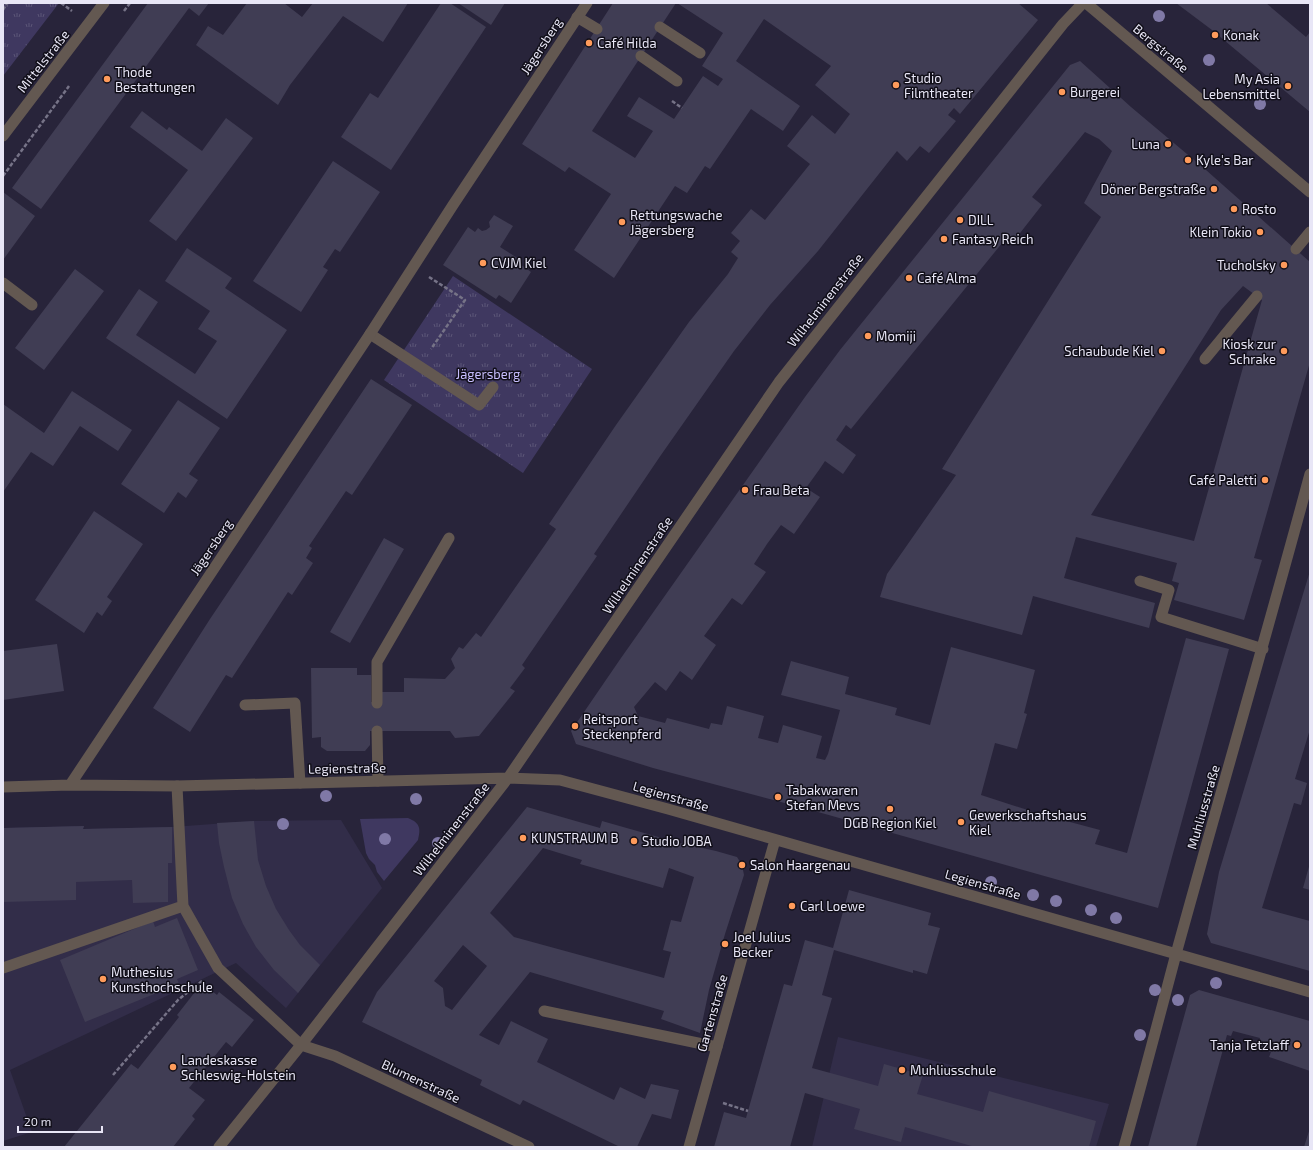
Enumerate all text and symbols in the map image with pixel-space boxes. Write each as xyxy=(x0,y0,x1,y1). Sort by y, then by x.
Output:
street label: Jägersberg xyxy=(517,15,565,77)
street label: Bergstraße xyxy=(1130,20,1192,76)
street label: Mittelstraße xyxy=(14,26,72,95)
place label: Konak xyxy=(1223,27,1260,43)
marker: Konak xyxy=(1210,30,1220,40)
place label: Café Hilda xyxy=(597,35,657,51)
marker: Café Hilda xyxy=(584,38,594,48)
place label: Thode Bestattungen xyxy=(115,64,195,95)
place label: Studio Filmtheater xyxy=(904,70,973,101)
place label: My Asia Lebensmittel xyxy=(1202,71,1280,102)
marker: Thode Bestattungen xyxy=(102,74,112,84)
marker: Studio Filmtheater xyxy=(891,80,901,90)
marker: My Asia Lebensmittel xyxy=(1283,81,1293,91)
place label: Burgerei xyxy=(1070,84,1120,100)
marker: Burgerei xyxy=(1057,87,1067,97)
place label: Luna xyxy=(1131,136,1160,152)
marker: Luna xyxy=(1163,139,1173,149)
place label: Kyle's Bar xyxy=(1196,152,1254,168)
marker: Kyle's Bar xyxy=(1183,155,1193,165)
place label: Döner Bergstraße xyxy=(1100,181,1206,197)
marker: Döner Bergstraße xyxy=(1209,184,1219,194)
place label: Rosto xyxy=(1242,201,1276,217)
marker: Rosto xyxy=(1229,204,1239,214)
place label: Rettungswache Jägersberg xyxy=(630,207,722,238)
place label: DILL xyxy=(968,212,994,228)
marker: DILL xyxy=(955,215,965,225)
marker: Rettungswache Jägersberg xyxy=(617,217,627,227)
place label: Klein Tokio xyxy=(1189,224,1252,240)
marker: Klein Tokio xyxy=(1255,227,1265,237)
place label: Fantasy Reich xyxy=(952,231,1034,247)
marker: Fantasy Reich xyxy=(939,234,949,244)
street label: Wilhelminenstraße xyxy=(784,250,866,350)
place label: CVJM Kiel xyxy=(491,255,546,271)
place label: Tucholsky xyxy=(1217,257,1276,273)
marker: CVJM Kiel xyxy=(478,258,488,268)
marker: Tucholsky xyxy=(1279,260,1289,270)
place label: Café Alma xyxy=(917,270,976,286)
marker: Café Alma xyxy=(904,273,914,283)
place label: Momiji xyxy=(876,328,916,344)
marker: Momiji xyxy=(863,331,873,341)
place label: Kiosk zur Schrake xyxy=(1222,336,1276,367)
place label: Schaubude Kiel xyxy=(1064,343,1154,359)
marker: Schaubude Kiel xyxy=(1157,346,1167,356)
marker: Kiosk zur Schrake xyxy=(1279,346,1289,356)
park label: Jägersberg xyxy=(456,366,520,382)
place label: Café Paletti xyxy=(1189,472,1257,488)
marker: Café Paletti xyxy=(1260,475,1270,485)
place label: Frau Beta xyxy=(753,482,810,498)
marker: Frau Beta xyxy=(740,485,750,495)
street label: Wilhelminenstraße xyxy=(598,513,676,617)
street label: Jägersberg xyxy=(186,516,236,578)
place label: Reitsport Steckenpferd xyxy=(583,711,661,742)
marker: Reitsport Steckenpferd xyxy=(570,721,580,731)
street label: Legienstraße xyxy=(308,759,386,777)
street label: Muhliusstraße xyxy=(1183,763,1223,851)
street label: Legienstraße xyxy=(631,778,711,814)
street label: Wilhelminenstraße xyxy=(410,779,492,879)
place label: Tabakwaren Stefan Mevs xyxy=(786,782,860,813)
marker: Tabakwaren Stefan Mevs xyxy=(773,792,783,802)
marker: DGB Region Kiel xyxy=(885,804,895,814)
place label: Gewerkschaftshaus Kiel xyxy=(969,807,1086,838)
place label: DGB Region Kiel xyxy=(844,815,937,831)
marker: Gewerkschaftshaus Kiel xyxy=(956,817,966,827)
place label: KUNSTRAUM B xyxy=(531,830,618,846)
marker: KUNSTRAUM B xyxy=(518,833,528,843)
place label: Studio JOBA xyxy=(642,833,712,849)
marker: Studio JOBA xyxy=(629,836,639,846)
place label: Salon Haargenau xyxy=(750,857,851,873)
marker: Salon Haargenau xyxy=(737,860,747,870)
street label: Legienstraße xyxy=(943,866,1023,902)
place label: Carl Loewe xyxy=(800,898,865,914)
marker: Carl Loewe xyxy=(787,901,797,911)
place label: Joel Julius Becker xyxy=(733,929,791,960)
marker: Joel Julius Becker xyxy=(720,939,730,949)
place label: Muthesius Kunsthochschule xyxy=(111,964,213,995)
street label: Gartenstraße xyxy=(693,972,731,1053)
marker: Muthesius Kunsthochschule xyxy=(98,974,108,984)
place label: Tanja Tetzlaff xyxy=(1210,1037,1290,1053)
marker: Tanja Tetzlaff xyxy=(1292,1040,1302,1050)
place label: Landeskasse Schleswig-Holstein xyxy=(181,1052,296,1083)
street label: Blumenstraße xyxy=(379,1056,463,1106)
marker: Landeskasse Schleswig-Holstein xyxy=(168,1062,178,1072)
place label: Muhliusschule xyxy=(910,1062,996,1078)
marker: Muhliusschule xyxy=(897,1065,907,1075)
scale bar xyxy=(18,1108,102,1134)
text: 20 m xyxy=(24,1114,51,1128)

